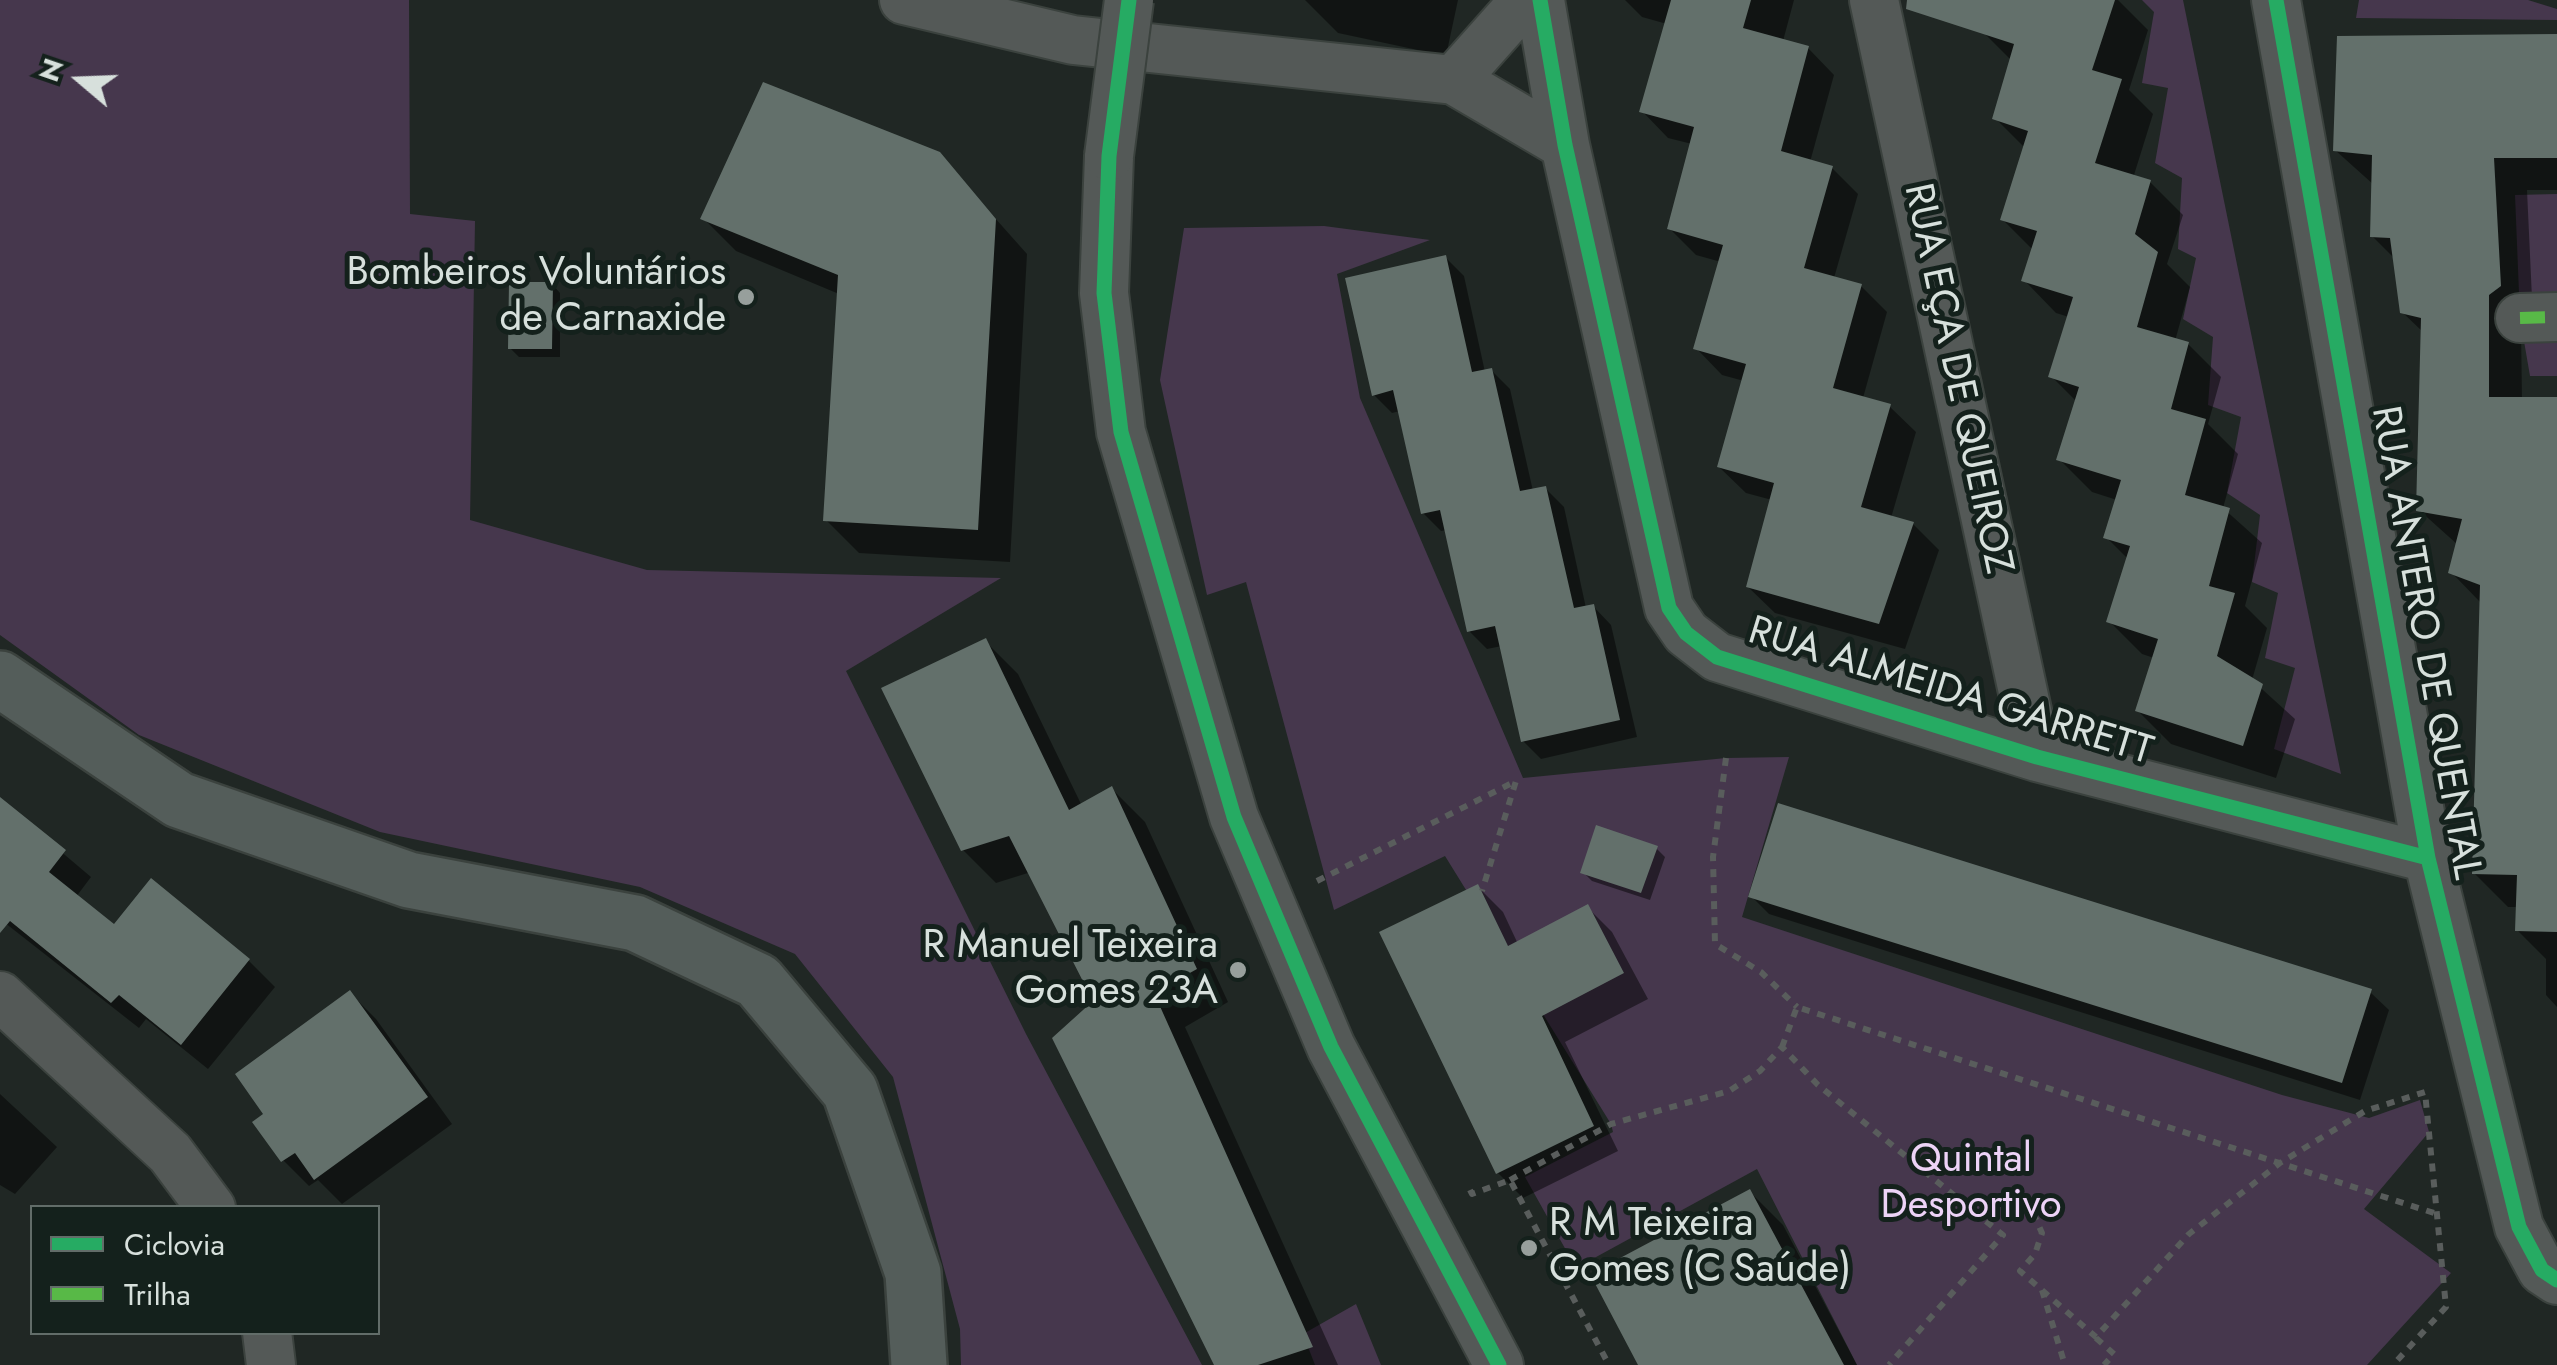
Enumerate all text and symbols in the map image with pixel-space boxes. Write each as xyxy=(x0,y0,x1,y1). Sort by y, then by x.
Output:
north arrow xyxy=(30,30,130,130)
text: N xyxy=(28,53,74,87)
street label: RUA EÇA DE QUEIROZ xyxy=(1891,179,2021,579)
place label: Bombeiros Voluntários de Carnaxide xyxy=(346,250,726,344)
marker: Bombeiros Voluntários de Carnaxide xyxy=(735,286,757,308)
street label: RUA ANTERO DE QUENTAL xyxy=(2359,403,2489,883)
street label: RUA ALMEIDA GARRETT xyxy=(1742,609,2158,777)
place label: R Manuel Teixeira Gomes 23A xyxy=(922,923,1218,1017)
marker: R Manuel Teixeira Gomes 23A xyxy=(1227,959,1249,981)
park label: Quintal Desportivo xyxy=(1880,1137,2062,1231)
place label: R M Teixeira Gomes (C Saúde) xyxy=(1549,1201,1852,1295)
legend xyxy=(30,1205,380,1335)
text: Ciclovia xyxy=(124,1223,225,1266)
marker: R M Teixeira Gomes (C Saúde) xyxy=(1518,1237,1540,1259)
text: Trilha xyxy=(124,1273,191,1316)

